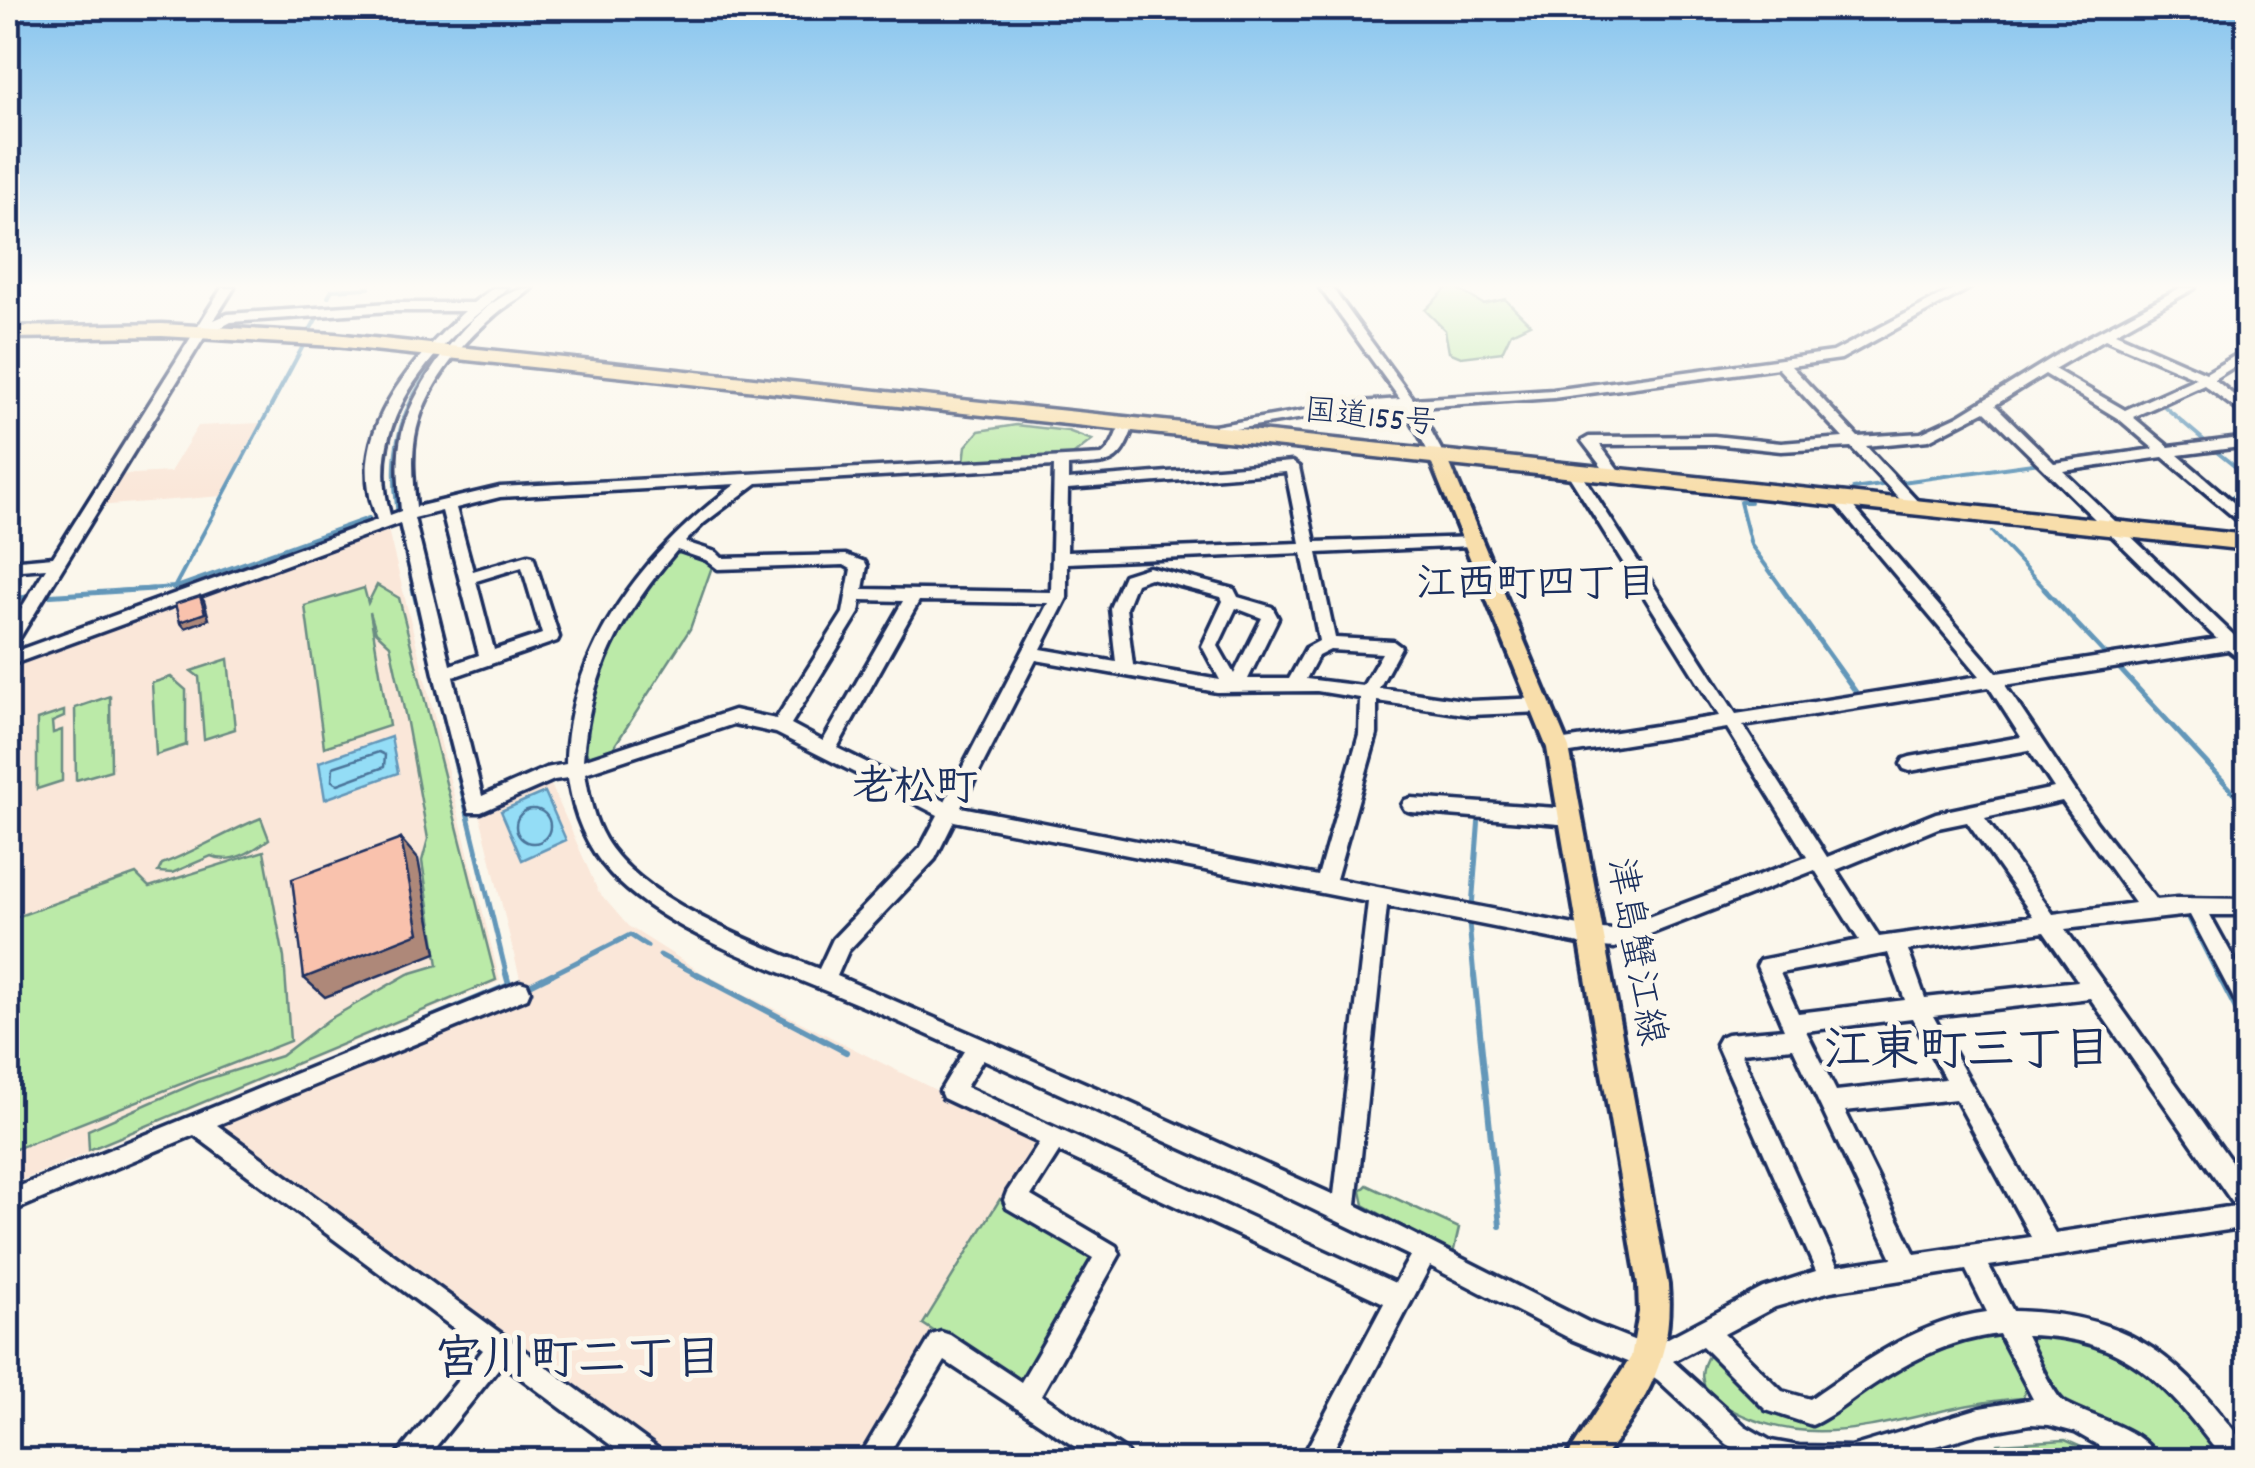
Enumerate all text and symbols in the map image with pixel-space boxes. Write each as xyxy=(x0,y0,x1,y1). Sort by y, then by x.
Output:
street label: 国道155号 xyxy=(1302,390,1438,450)
district label: 江西町四丁目 xyxy=(1416,559,1656,616)
district label: 老松町 xyxy=(852,761,978,821)
street label: 津島蟹江線 xyxy=(1589,854,1677,1050)
district label: 江東町三丁目 xyxy=(1823,1020,2111,1089)
district label: 宮川町二丁目 xyxy=(434,1329,722,1398)

